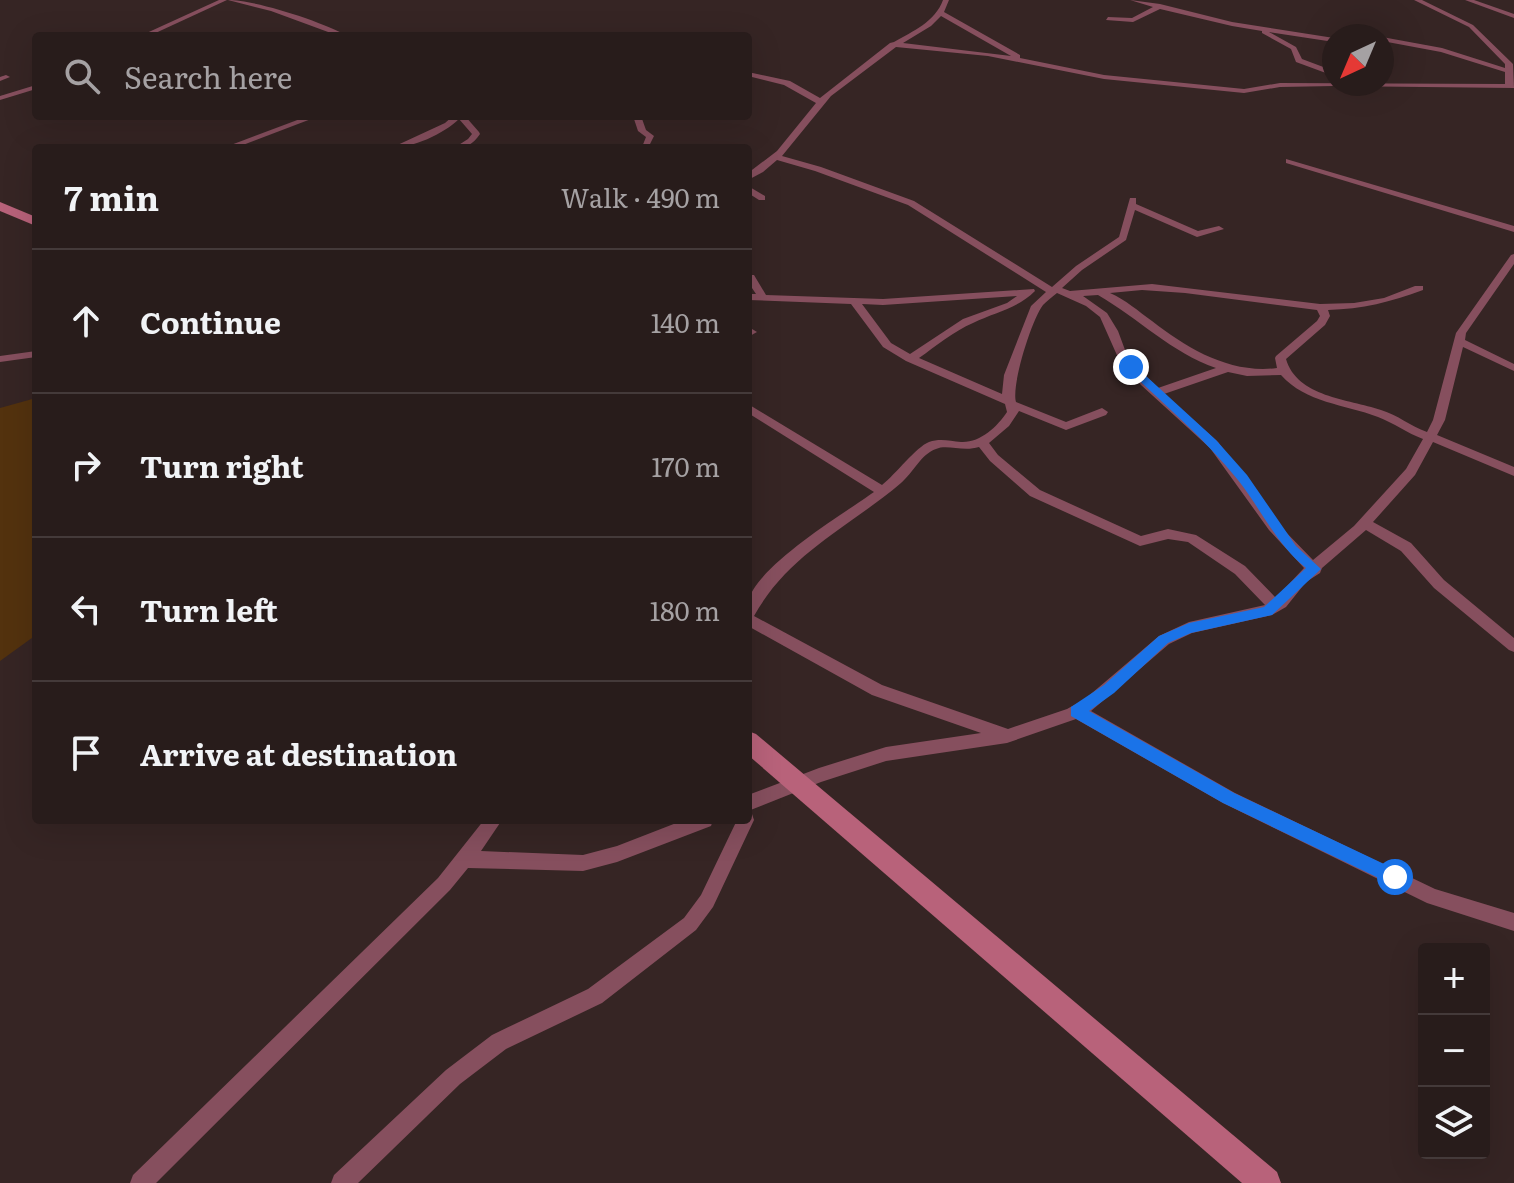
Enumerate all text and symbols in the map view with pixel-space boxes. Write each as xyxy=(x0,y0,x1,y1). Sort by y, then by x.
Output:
north arrow xyxy=(1322,24,1394,96)
search box xyxy=(32,32,752,120)
icon: search xyxy=(60,54,104,98)
text: Search here xyxy=(124,54,292,98)
text: 7 min xyxy=(64,171,159,221)
text: Walk · 490 m xyxy=(561,177,720,216)
icon: ahead xyxy=(64,299,108,343)
text: Continue xyxy=(140,299,281,343)
text: 140 m xyxy=(651,302,720,341)
route end xyxy=(1113,349,1149,385)
icon: right xyxy=(64,443,108,487)
text: Turn right xyxy=(140,443,304,487)
text: 170 m xyxy=(652,446,720,485)
icon: left xyxy=(64,587,108,631)
text: Turn left xyxy=(140,587,278,631)
text: 180 m xyxy=(650,590,720,629)
icon: arrive xyxy=(64,731,108,775)
text: Arrive at destination xyxy=(140,731,457,775)
route start xyxy=(1377,859,1413,895)
map controls xyxy=(1418,943,1490,1159)
button: + xyxy=(1418,943,1490,1015)
button: − xyxy=(1418,1015,1490,1087)
button: layers xyxy=(1418,1087,1490,1159)

